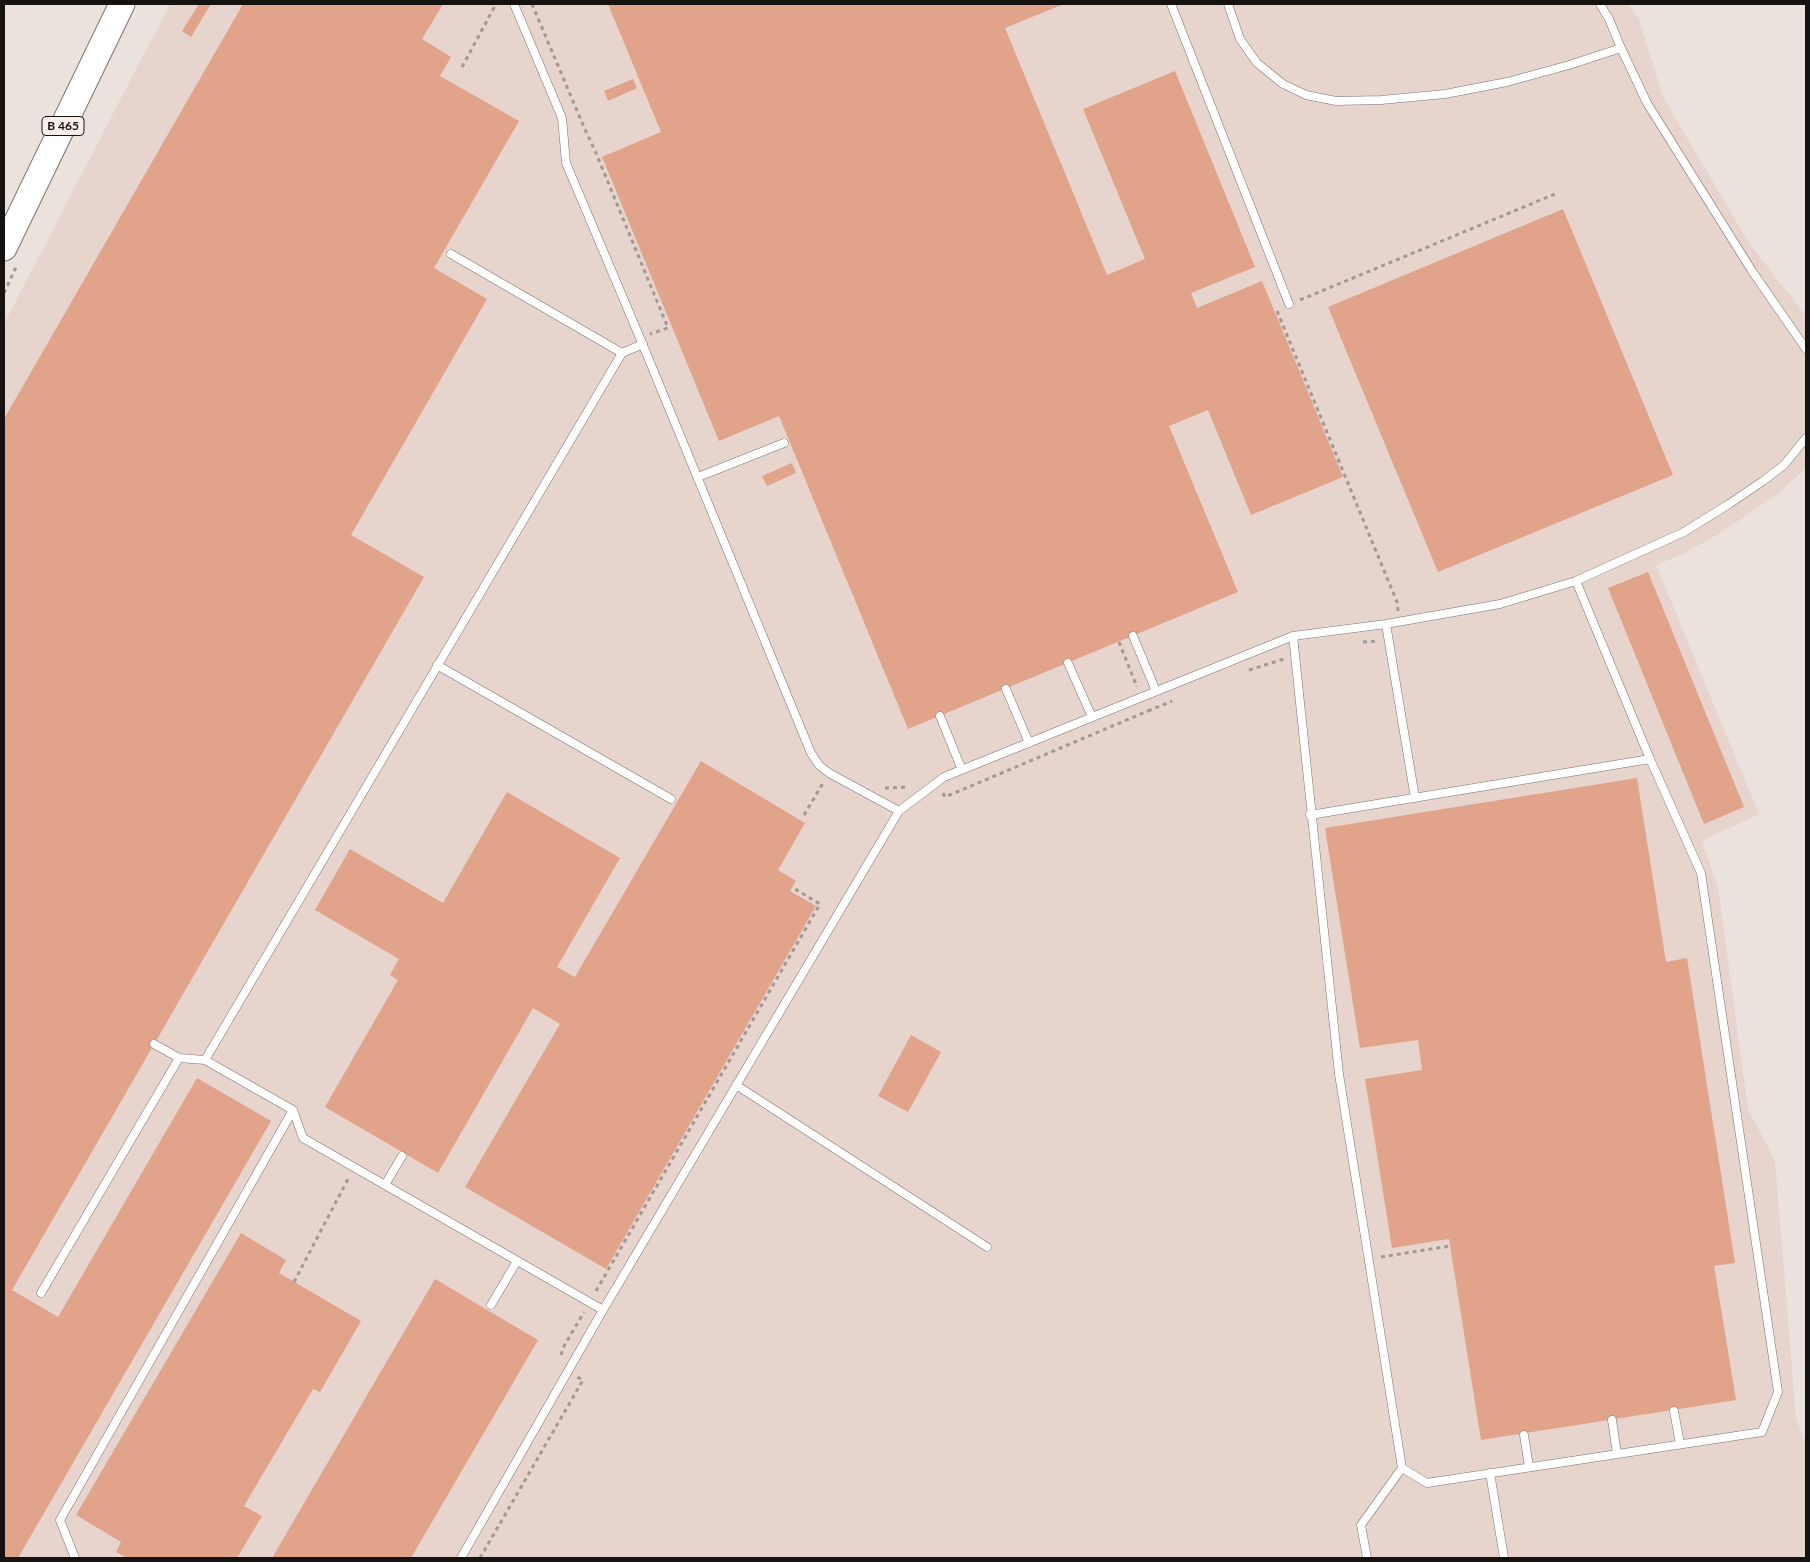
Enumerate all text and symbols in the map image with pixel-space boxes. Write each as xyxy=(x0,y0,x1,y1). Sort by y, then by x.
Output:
road number: B 465 xyxy=(42,116,84,136)

